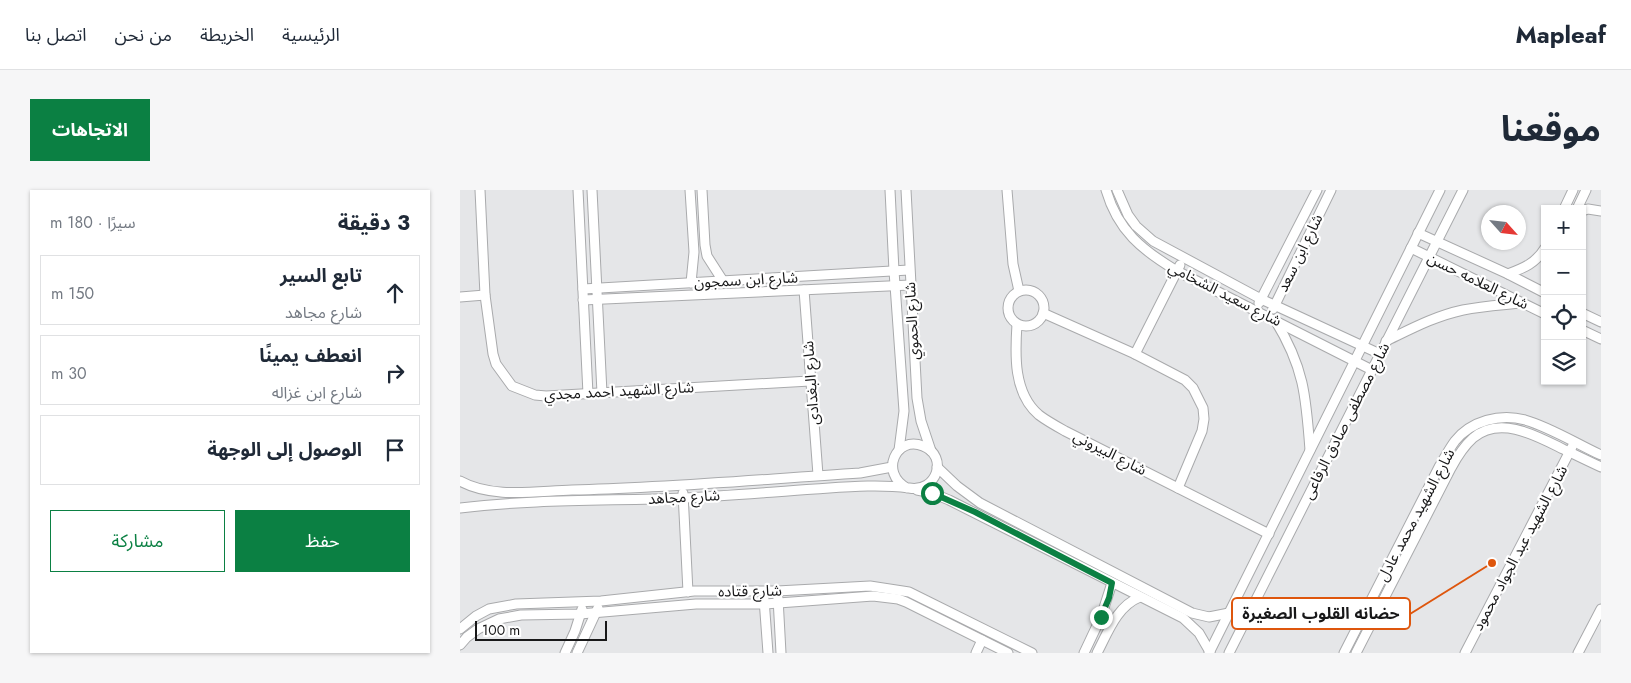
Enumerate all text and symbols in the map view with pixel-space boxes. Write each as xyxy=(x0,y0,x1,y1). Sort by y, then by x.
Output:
text: Mapleaf xyxy=(1515,17,1606,52)
text: اتصل بنا xyxy=(25,22,87,48)
text: من نحن xyxy=(115,22,172,48)
text: الخريطة xyxy=(200,22,254,48)
text: الرئيسية xyxy=(282,22,340,48)
button: الاتجاهات xyxy=(30,99,150,161)
text: موقعنا xyxy=(1501,104,1601,154)
north arrow xyxy=(1481,205,1526,250)
map controls xyxy=(1541,205,1586,385)
button: + xyxy=(1541,205,1586,250)
text: 3 دقيقة xyxy=(338,208,410,238)
street label: شارع ابن سعد xyxy=(1272,210,1329,296)
text: سيرًا · 180 m xyxy=(50,211,136,234)
street label: شارع العلامه حسن xyxy=(1423,247,1533,316)
button: − xyxy=(1541,250,1586,295)
street label: شارع سعيد الشخامي xyxy=(1164,256,1286,333)
text: تابع السير xyxy=(280,262,362,289)
street label: شارع ابن سمجون xyxy=(693,266,799,295)
icon: ahead xyxy=(381,279,409,307)
street label: شارع الحموي xyxy=(899,281,926,360)
text: 150 m xyxy=(51,282,94,305)
button: locate xyxy=(1541,295,1586,340)
text: شارع مجاهد xyxy=(285,301,362,324)
street label: شارع مصطفى صادق الرفاعى xyxy=(1297,339,1396,504)
street label: شارع البغدادى xyxy=(797,340,826,426)
button: layers xyxy=(1541,340,1586,385)
text: انعطف يمينًا xyxy=(259,342,362,369)
icon: right xyxy=(381,359,409,387)
text: 30 m xyxy=(51,362,87,385)
street label: شارع الشهيد احمد مجدي xyxy=(544,376,695,407)
text: شارع ابن غزاله xyxy=(272,381,362,404)
street label: شارع البيروني xyxy=(1069,425,1151,482)
text: الوصول إلى الوجهة xyxy=(207,436,362,463)
icon: arrive xyxy=(381,436,409,464)
street label: شارع الشهيد محمد عادل xyxy=(1372,444,1461,586)
street label: شارع الشهيد عبد الجواد محمود xyxy=(1467,461,1574,635)
route start xyxy=(921,482,944,505)
street label: شارع مجاهد xyxy=(647,484,721,511)
button: مشاركة xyxy=(50,510,225,572)
button: حفظ xyxy=(235,510,410,572)
street label: شارع قتاده xyxy=(718,579,782,604)
callout: حضانه القلوب الصغيرة xyxy=(1232,598,1410,629)
text: حضانه القلوب الصغيرة xyxy=(1242,602,1400,625)
route end xyxy=(1090,606,1113,629)
scale bar xyxy=(475,618,608,641)
text: 100 m xyxy=(482,620,520,640)

